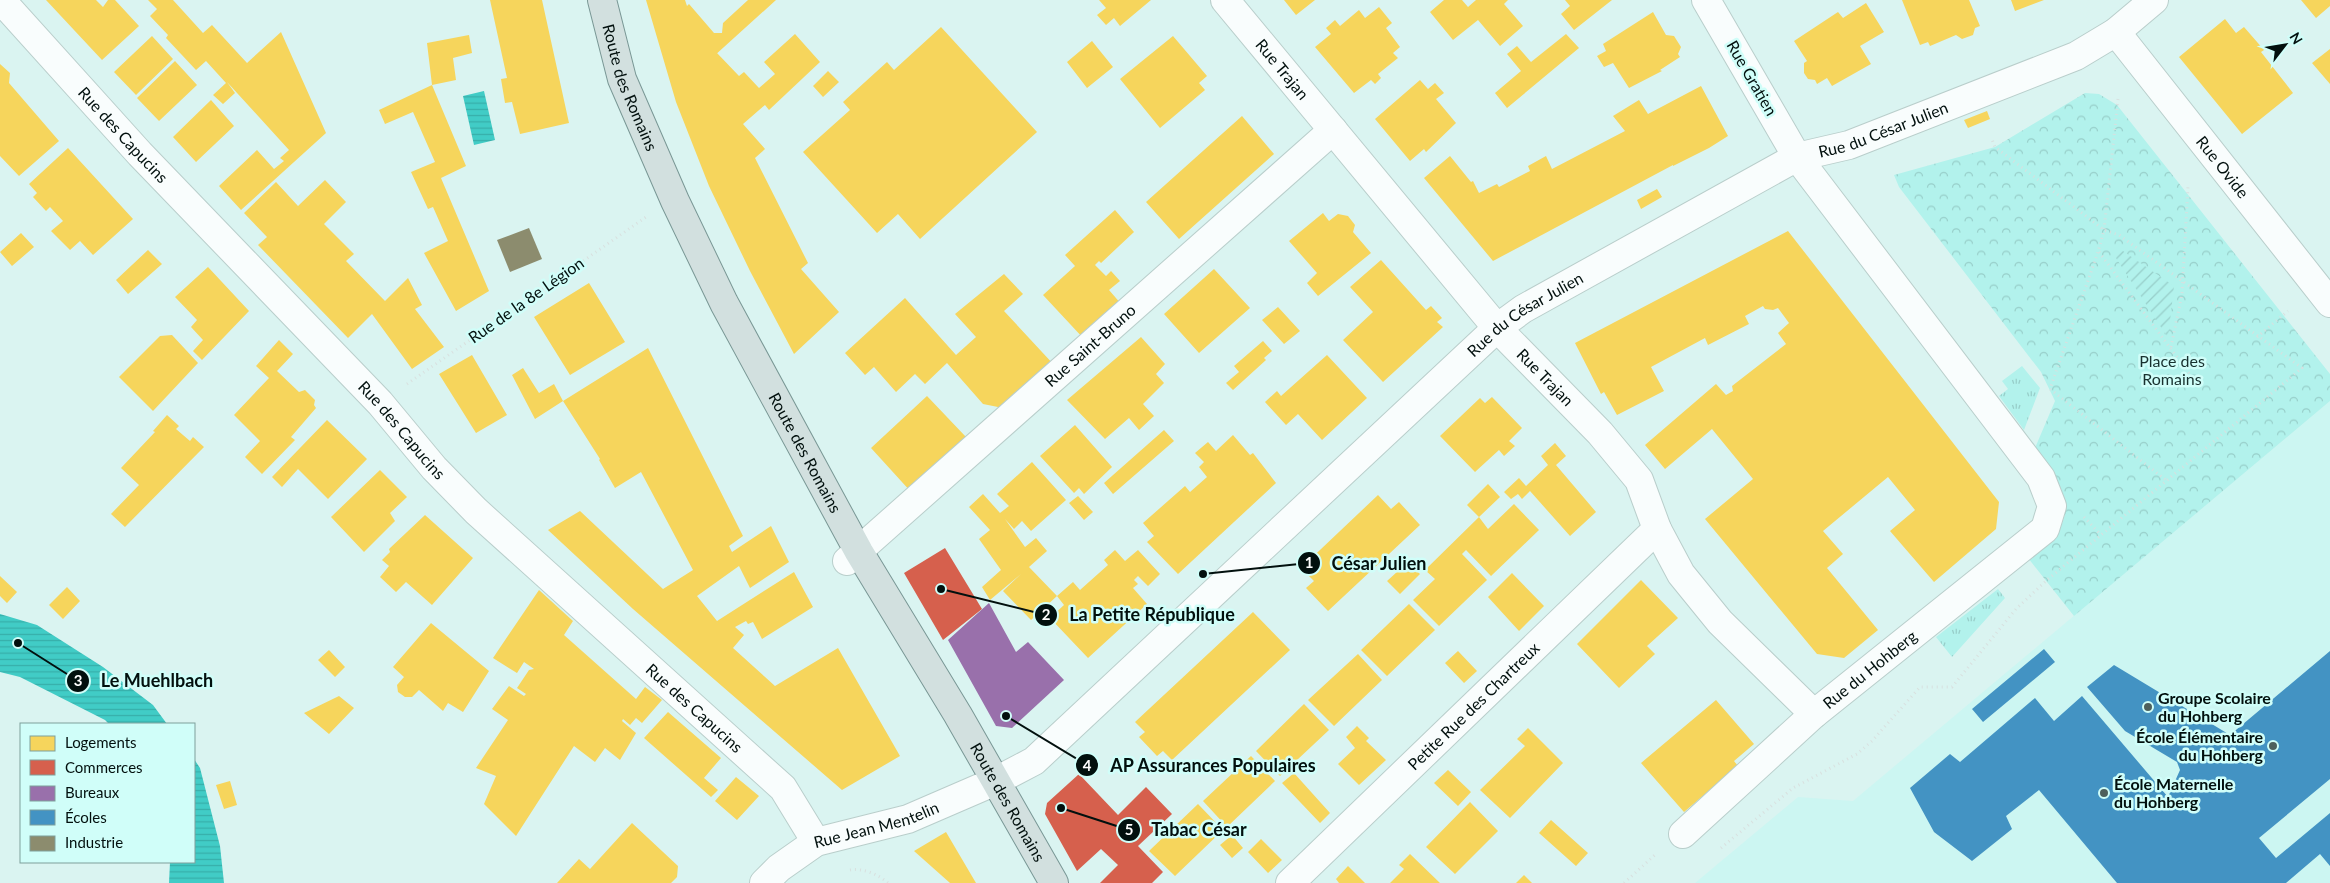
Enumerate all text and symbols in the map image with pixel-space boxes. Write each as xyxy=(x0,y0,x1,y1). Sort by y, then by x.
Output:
north arrow xyxy=(2260,20,2310,70)
street label: Route des Romains xyxy=(599,22,662,154)
text: N xyxy=(2287,29,2307,47)
street label: Rue Trajan xyxy=(1252,35,1313,103)
street label: Rue Gratien xyxy=(1723,37,1782,119)
street label: Rue des Capucins xyxy=(75,83,172,186)
street label: Rue du César Julien xyxy=(1816,97,1950,161)
street label: Rue Ovide xyxy=(2193,132,2253,201)
street label: Rue de la 8e Légion xyxy=(464,253,587,347)
street label: Rue du César Julien xyxy=(1463,268,1586,360)
street label: Rue Saint-Bruno xyxy=(1040,300,1139,390)
street label: Rue Trajan xyxy=(1513,344,1578,409)
park label: Place des Romains xyxy=(2139,351,2205,388)
street label: Rue des Capucins xyxy=(355,377,450,483)
street label: Route des Romains xyxy=(765,389,846,516)
callout: César Julien xyxy=(1296,547,1437,580)
text: César Julien xyxy=(1331,552,1427,574)
text: 1 xyxy=(1305,553,1313,571)
callout: La Petite République xyxy=(1034,598,1244,631)
text: La Petite République xyxy=(1069,603,1235,625)
text: 2 xyxy=(1042,605,1051,623)
street label: Rue du Hohberg xyxy=(1819,626,1920,712)
street label: Petite Rue des Chartreux xyxy=(1403,638,1543,773)
street label: Rue des Capucins xyxy=(642,659,747,756)
callout: Le Muehlbach xyxy=(66,664,223,697)
text: Le Muehlbach xyxy=(101,669,213,691)
text: 3 xyxy=(74,671,82,689)
place label: Groupe Scolaire du Hohberg xyxy=(2158,688,2271,725)
marker: Groupe Scolaire du Hohberg xyxy=(2142,701,2154,713)
legend xyxy=(20,723,195,863)
place label: École Élémentaire du Hohberg xyxy=(2136,727,2264,764)
text: Logements xyxy=(65,733,137,751)
street label: Route des Romains xyxy=(967,739,1050,865)
marker: École Élémentaire du Hohberg xyxy=(2267,740,2279,752)
callout: AP Assurances Populaires xyxy=(1075,749,1326,782)
text: AP Assurances Populaires xyxy=(1109,754,1316,776)
text: 4 xyxy=(1083,756,1092,774)
text: Commerces xyxy=(65,758,143,776)
place label: École Maternelle du Hohberg xyxy=(2114,774,2234,811)
text: Bureaux xyxy=(65,783,120,801)
marker: École Maternelle du Hohberg xyxy=(2098,787,2110,799)
street label: Rue Jean Mentelin xyxy=(812,797,941,851)
text: Écoles xyxy=(65,808,107,826)
callout: Tabac César xyxy=(1116,813,1257,846)
text: Tabac César xyxy=(1151,818,1247,840)
text: 5 xyxy=(1125,820,1133,838)
text: Industrie xyxy=(65,833,123,851)

